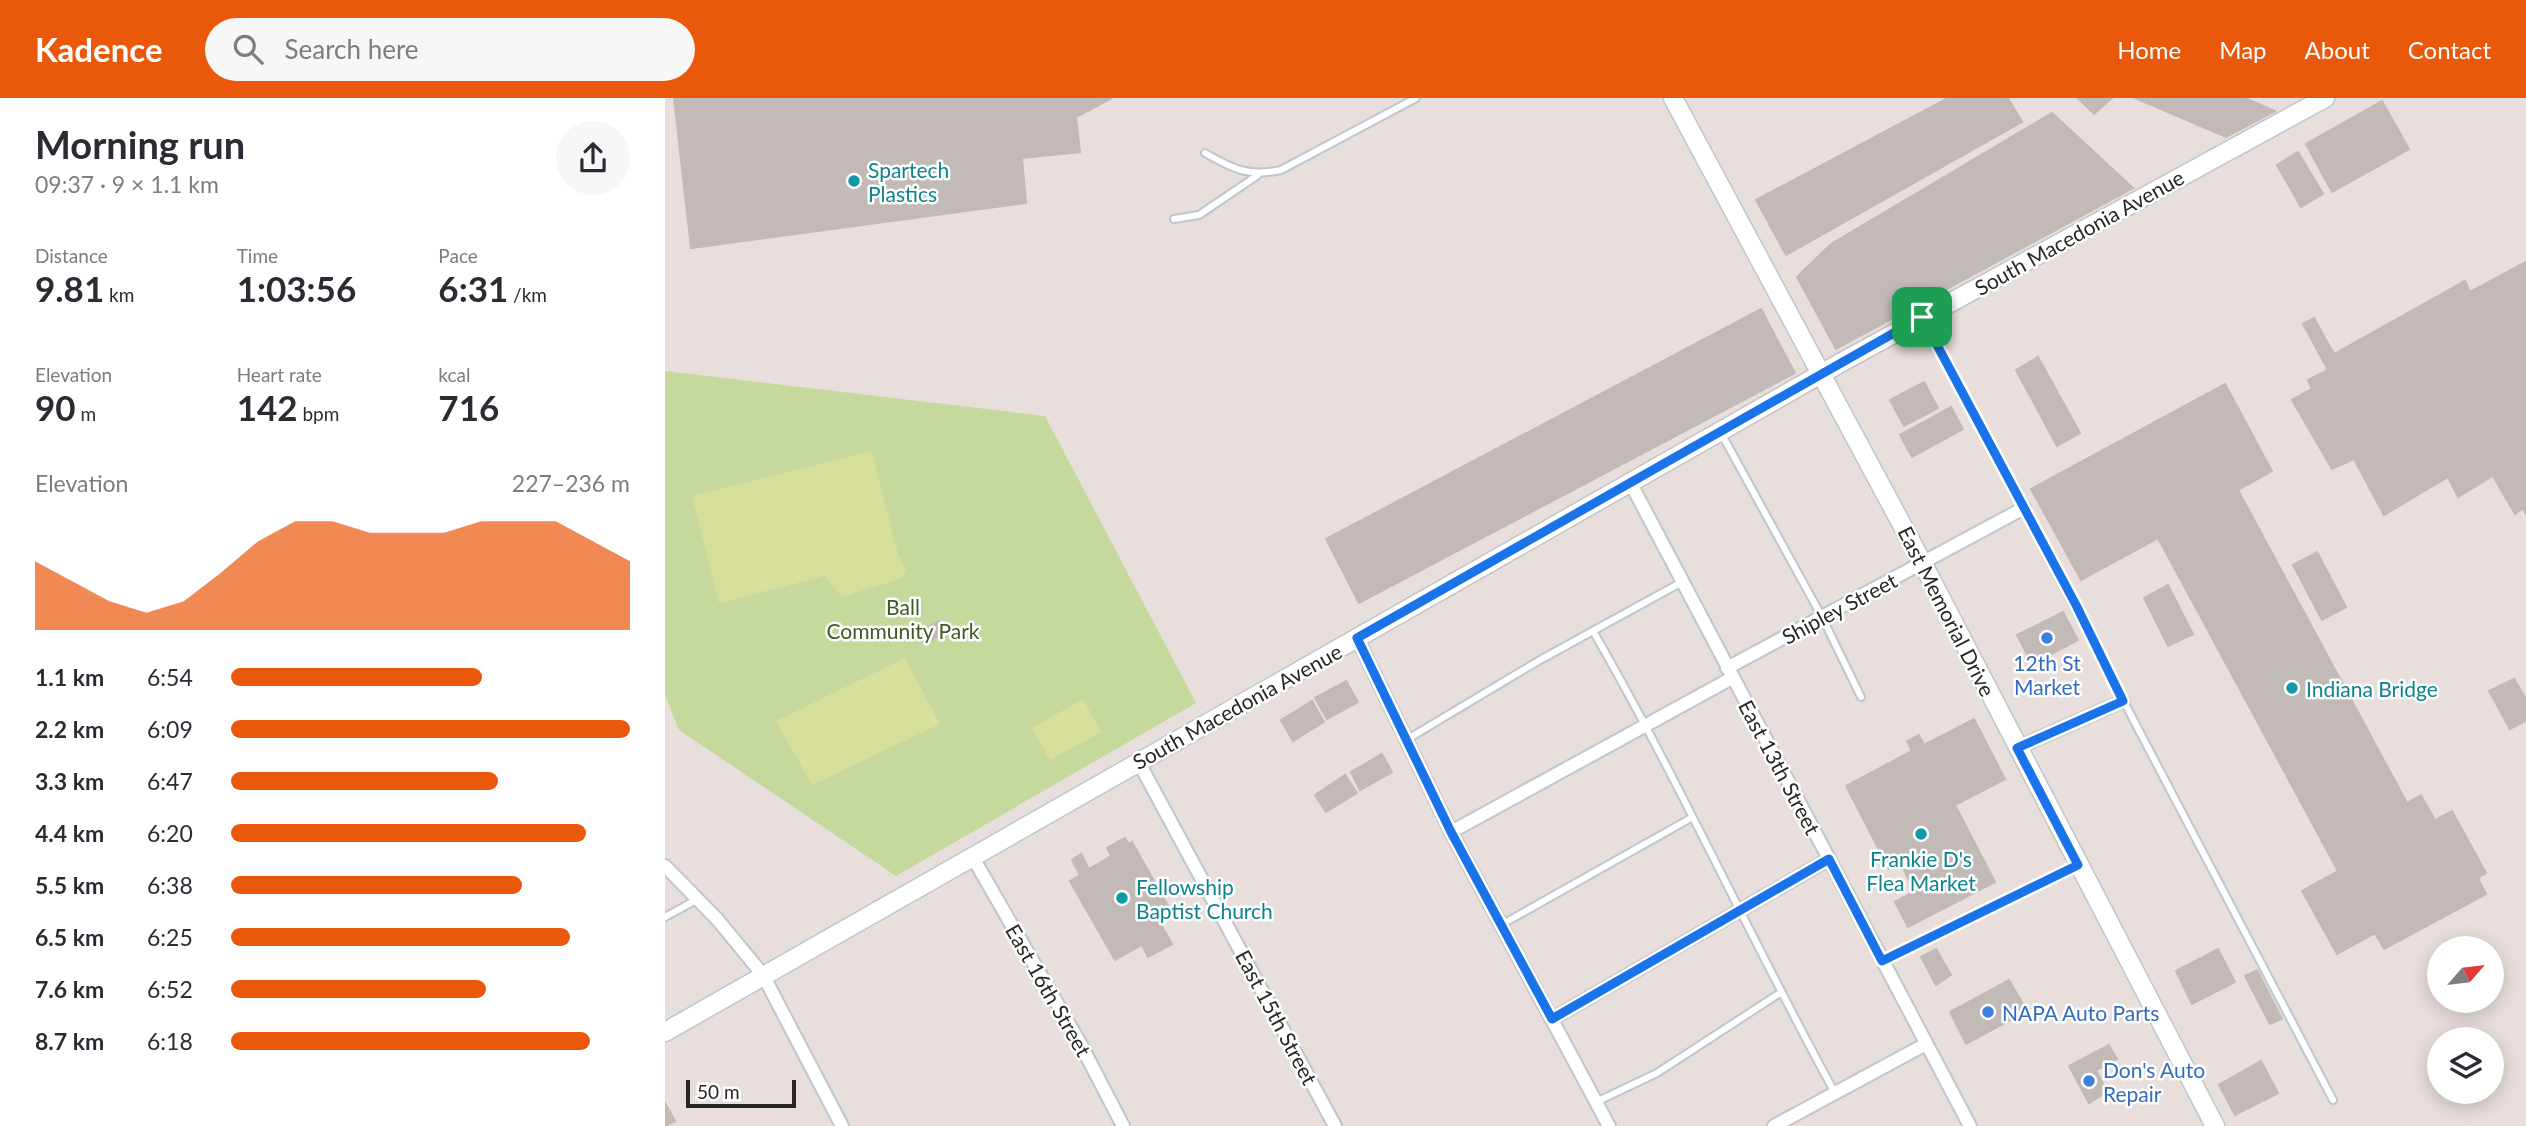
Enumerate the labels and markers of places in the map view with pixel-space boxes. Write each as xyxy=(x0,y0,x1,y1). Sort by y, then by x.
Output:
place label: Spartech Plastics xyxy=(868,157,949,206)
marker: Spartech Plastics xyxy=(846,173,862,189)
pin xyxy=(1892,287,1952,347)
marker: 12th St Market xyxy=(2039,630,2055,646)
place label: 12th St Market xyxy=(2013,650,2081,699)
place label: Indiana Bridge xyxy=(2306,676,2438,701)
marker: Indiana Bridge xyxy=(2284,680,2300,696)
marker: Frankie D's Flea Market xyxy=(1913,826,1929,842)
place label: Frankie D's Flea Market xyxy=(1866,846,1976,895)
place label: Fellowship Baptist Church xyxy=(1136,874,1273,923)
marker: Fellowship Baptist Church xyxy=(1114,890,1130,906)
place label: NAPA Auto Parts xyxy=(2002,1000,2159,1025)
marker: NAPA Auto Parts xyxy=(1980,1004,1996,1020)
place label: Don's Auto Repair xyxy=(2103,1057,2205,1106)
marker: Don's Auto Repair xyxy=(2081,1073,2097,1089)

